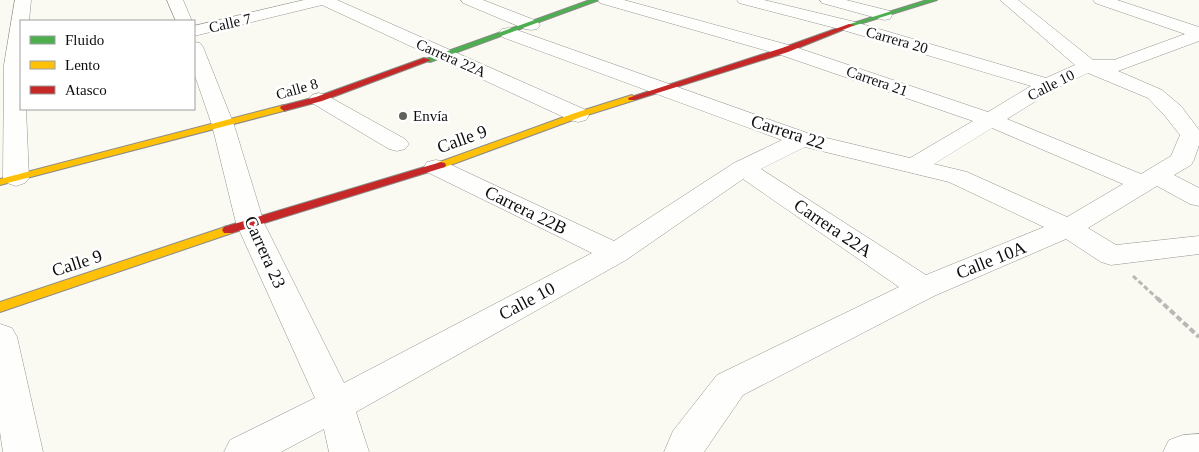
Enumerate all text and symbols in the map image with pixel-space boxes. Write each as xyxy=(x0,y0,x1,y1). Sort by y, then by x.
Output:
street label: Calle 7 xyxy=(207,10,253,36)
legend xyxy=(20,20,195,110)
street label: Carrera 20 xyxy=(864,24,930,56)
text: Fluido xyxy=(65,32,104,48)
street label: Carrera 22A xyxy=(414,36,488,81)
text: Lento xyxy=(65,57,100,73)
street label: Carrera 21 xyxy=(844,63,910,99)
street label: Calle 10 xyxy=(1025,66,1077,104)
street label: Calle 8 xyxy=(274,75,320,103)
text: Atasco xyxy=(65,82,107,98)
place label: Envía xyxy=(413,108,448,124)
marker: Envía xyxy=(397,110,409,122)
street label: Carrera 22 xyxy=(749,111,827,153)
street label: Calle 9 xyxy=(434,121,490,157)
street label: Carrera 22B xyxy=(482,182,570,238)
street label: Carrera 22A xyxy=(790,195,876,261)
street label: Carrera 23 xyxy=(240,213,290,291)
street label: Calle 10A xyxy=(953,237,1029,283)
street label: Calle 9 xyxy=(49,246,105,280)
street label: Calle 10 xyxy=(496,278,558,324)

